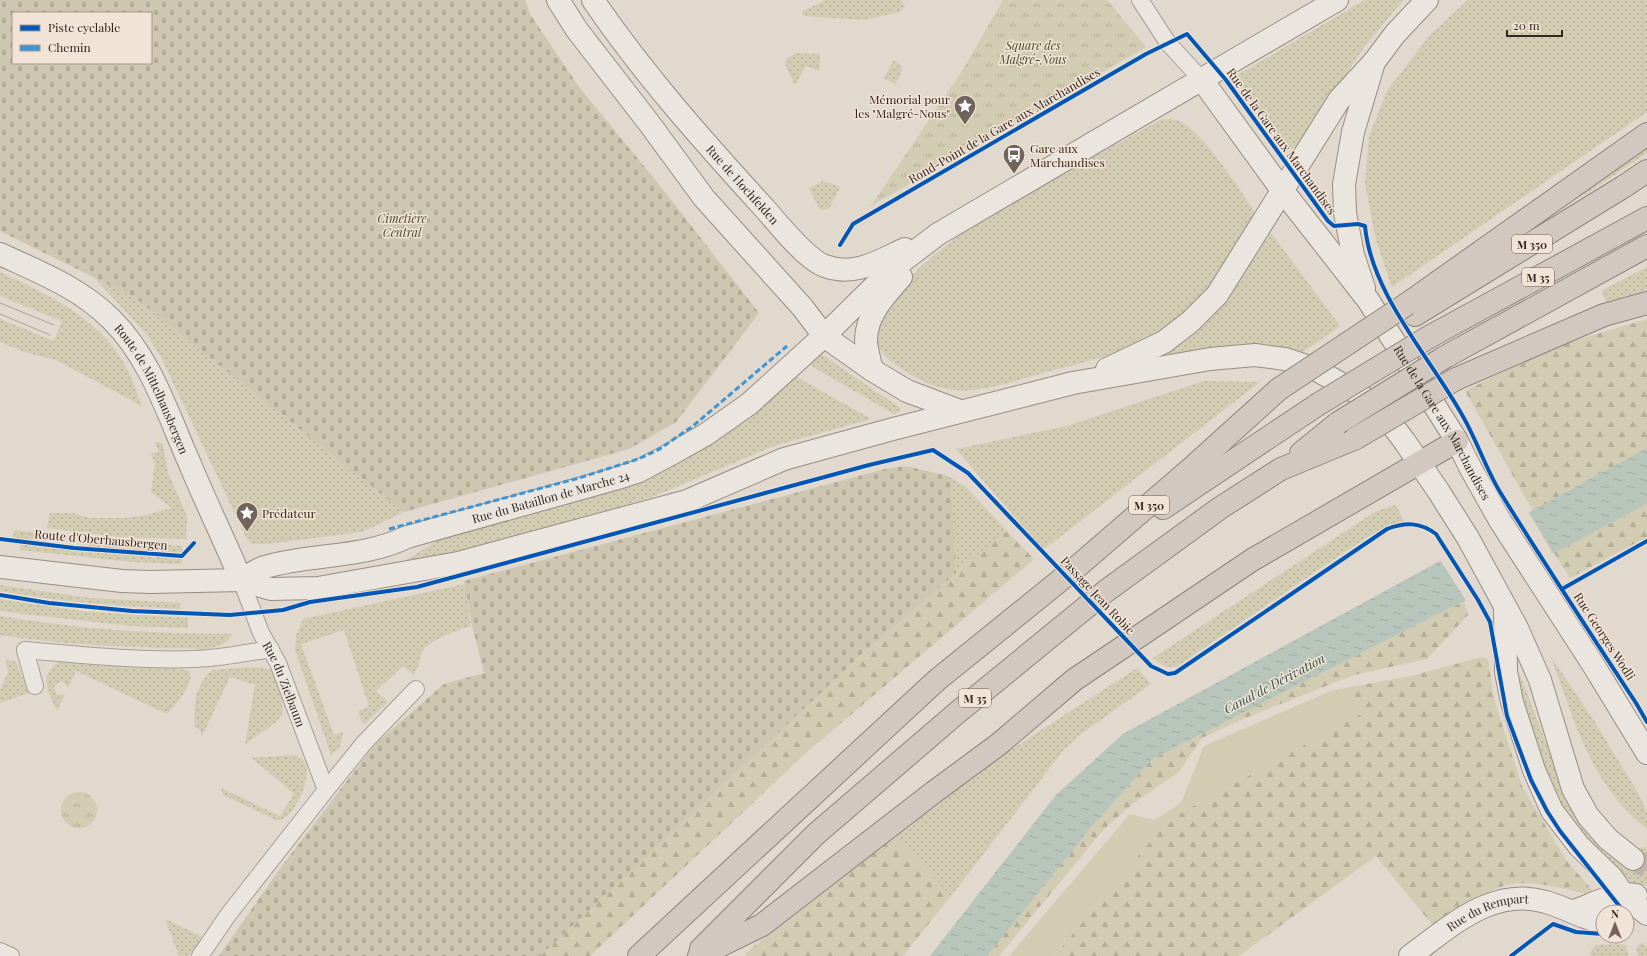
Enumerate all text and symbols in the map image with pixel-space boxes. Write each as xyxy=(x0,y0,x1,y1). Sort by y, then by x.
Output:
legend xyxy=(12,12,152,64)
scale bar xyxy=(1507,12,1562,38)
text: 20 m xyxy=(1513,17,1540,33)
text: Piste cyclable xyxy=(48,19,120,35)
park label: Square des Malgré-Nous xyxy=(999,37,1067,67)
text: Chemin xyxy=(48,39,91,55)
street label: Rond-Point de la Gare aux Marchandises xyxy=(905,64,1103,186)
street label: Rue de la Gare aux Marchandises xyxy=(1223,65,1341,217)
place label: Mémorial pour les "Malgré-Nous" xyxy=(855,91,951,121)
place icon: Mémorial pour les "Malgré-Nous" xyxy=(952,93,978,126)
street label: Rue de Hochfelden xyxy=(703,141,783,228)
place label: Gare aux Marchandises xyxy=(1030,141,1105,169)
bus stop icon: Gare aux Marchandises xyxy=(1001,142,1027,175)
park label: Cimetière Central xyxy=(377,210,427,240)
road number: M 350 xyxy=(1512,235,1552,253)
road number: M 35 xyxy=(1522,268,1554,286)
street label: Route de Mittelhausbergen xyxy=(111,320,193,456)
street label: Rue de la Gare aux Marchandises xyxy=(1390,342,1495,503)
street label: Rue du Bataillon de Marche 24 xyxy=(470,467,631,527)
road number: M 350 xyxy=(1129,496,1169,514)
place icon: Prédateur xyxy=(234,500,260,533)
place label: Prédateur xyxy=(262,505,316,521)
street label: Route d'Oberhausbergen xyxy=(34,525,168,553)
street label: Passage Jean Robic xyxy=(1058,553,1138,638)
street label: Rue Georges Wodli xyxy=(1571,589,1639,683)
street label: Rue du Zielbaum xyxy=(259,638,309,729)
water label: Canal de Dérivation xyxy=(1220,649,1328,717)
road number: M 35 xyxy=(959,689,991,707)
street label: Rue du Rempart xyxy=(1443,890,1530,934)
north arrow xyxy=(1595,904,1635,944)
text: N xyxy=(1611,906,1619,921)

